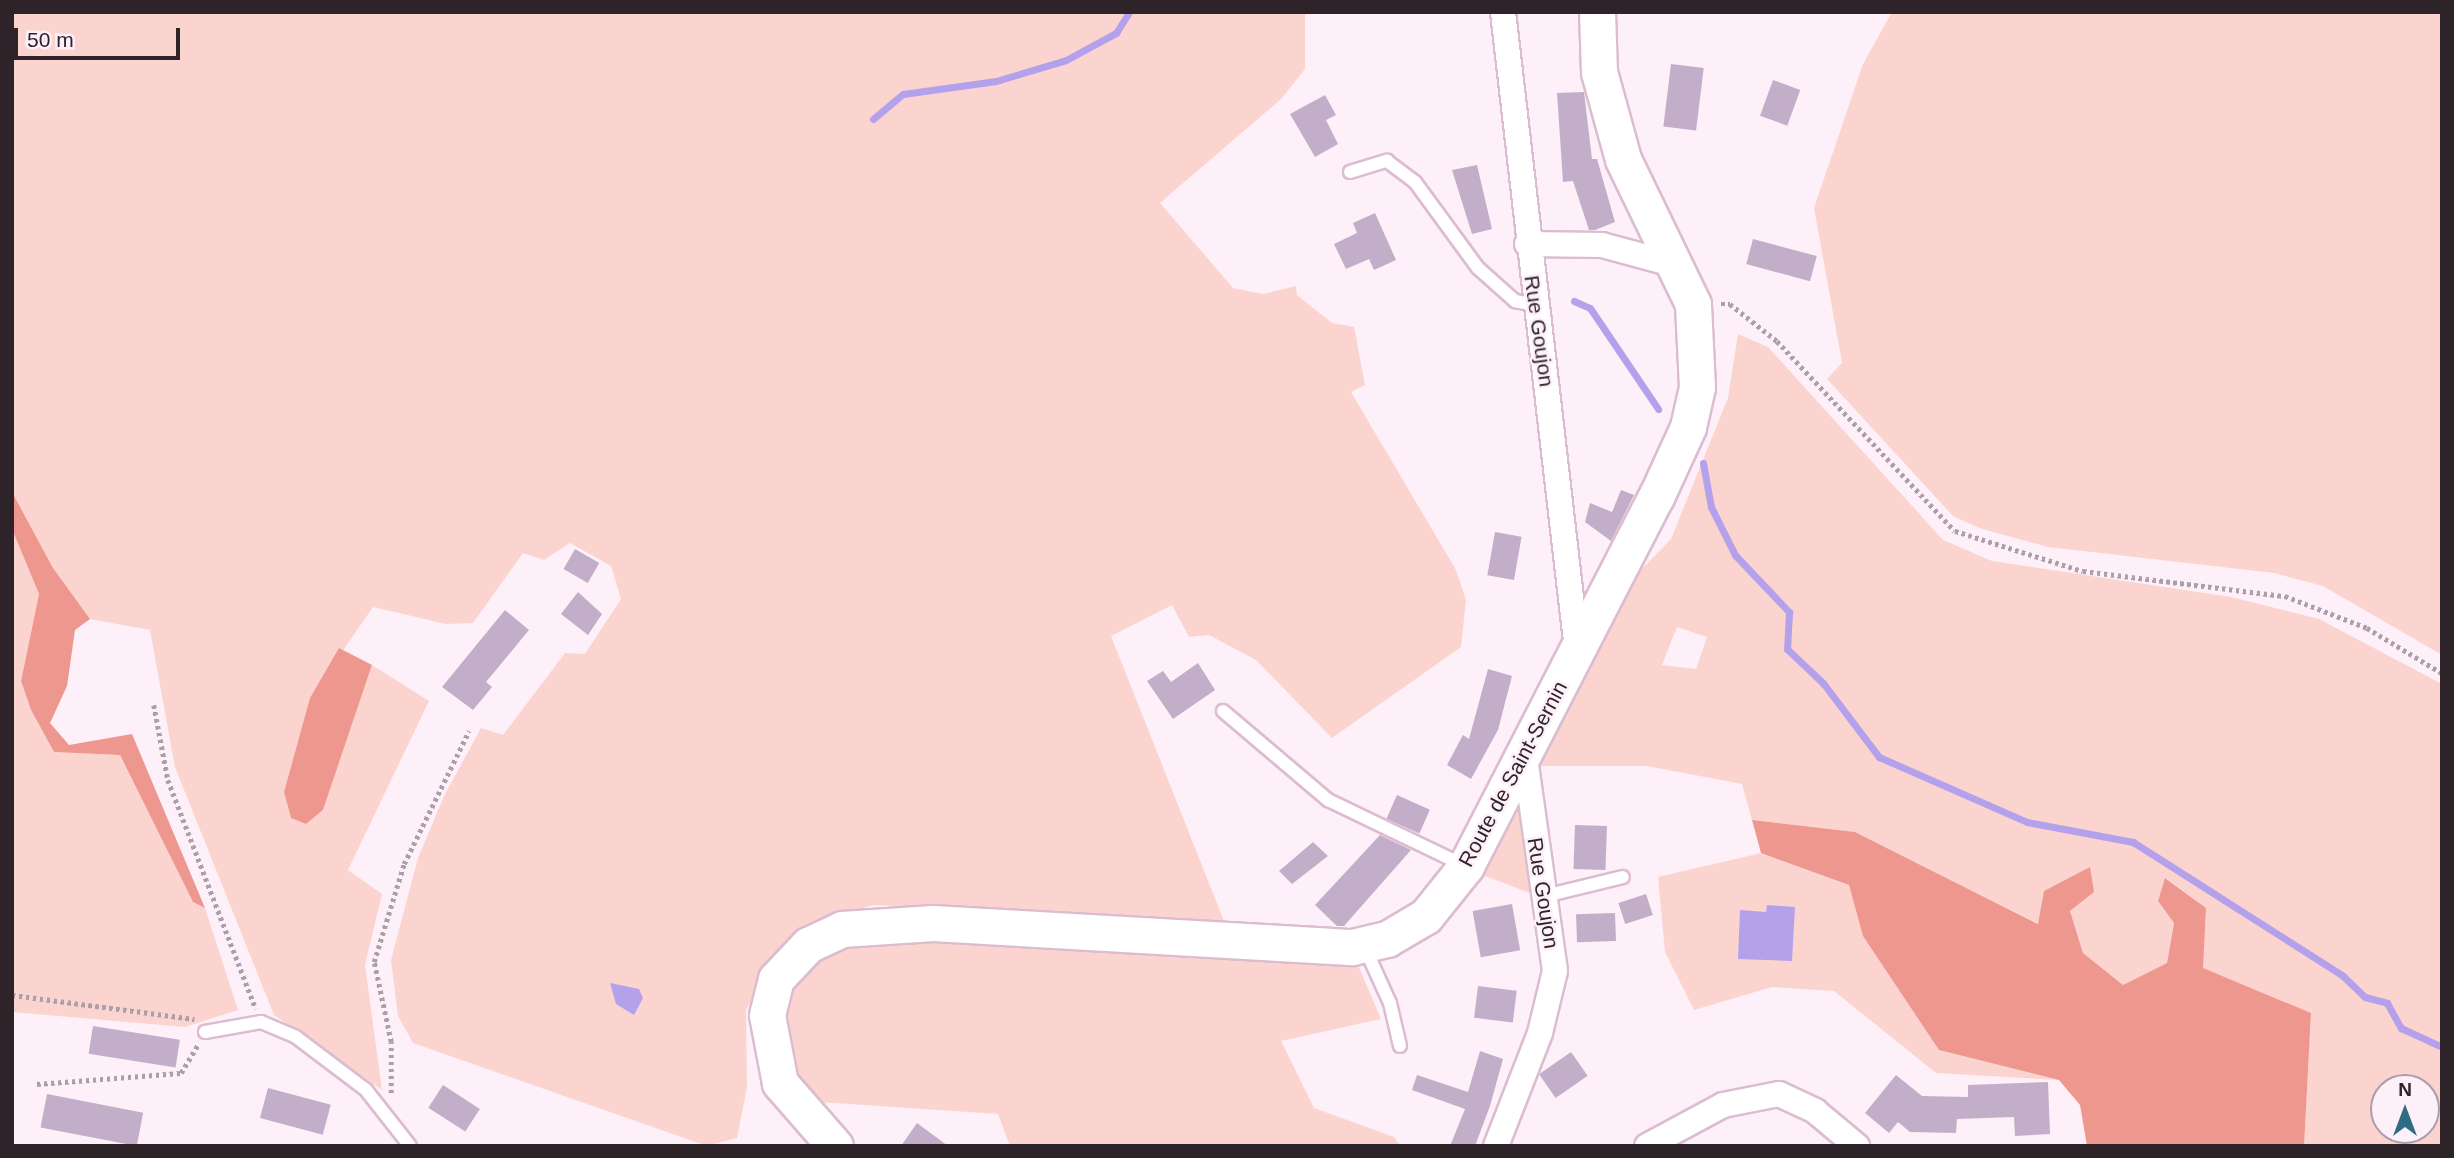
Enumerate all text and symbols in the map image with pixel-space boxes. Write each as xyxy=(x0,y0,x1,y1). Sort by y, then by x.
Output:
scale bar xyxy=(18,14,184,58)
text: 50 m xyxy=(27,28,74,51)
street label: Rue Goujon xyxy=(1519,274,1559,388)
street label: Route de Saint-Sernin xyxy=(1453,677,1573,871)
street label: Rue Goujon xyxy=(1522,836,1564,950)
north arrow xyxy=(2370,1074,2440,1144)
text: N xyxy=(2398,1079,2412,1100)

